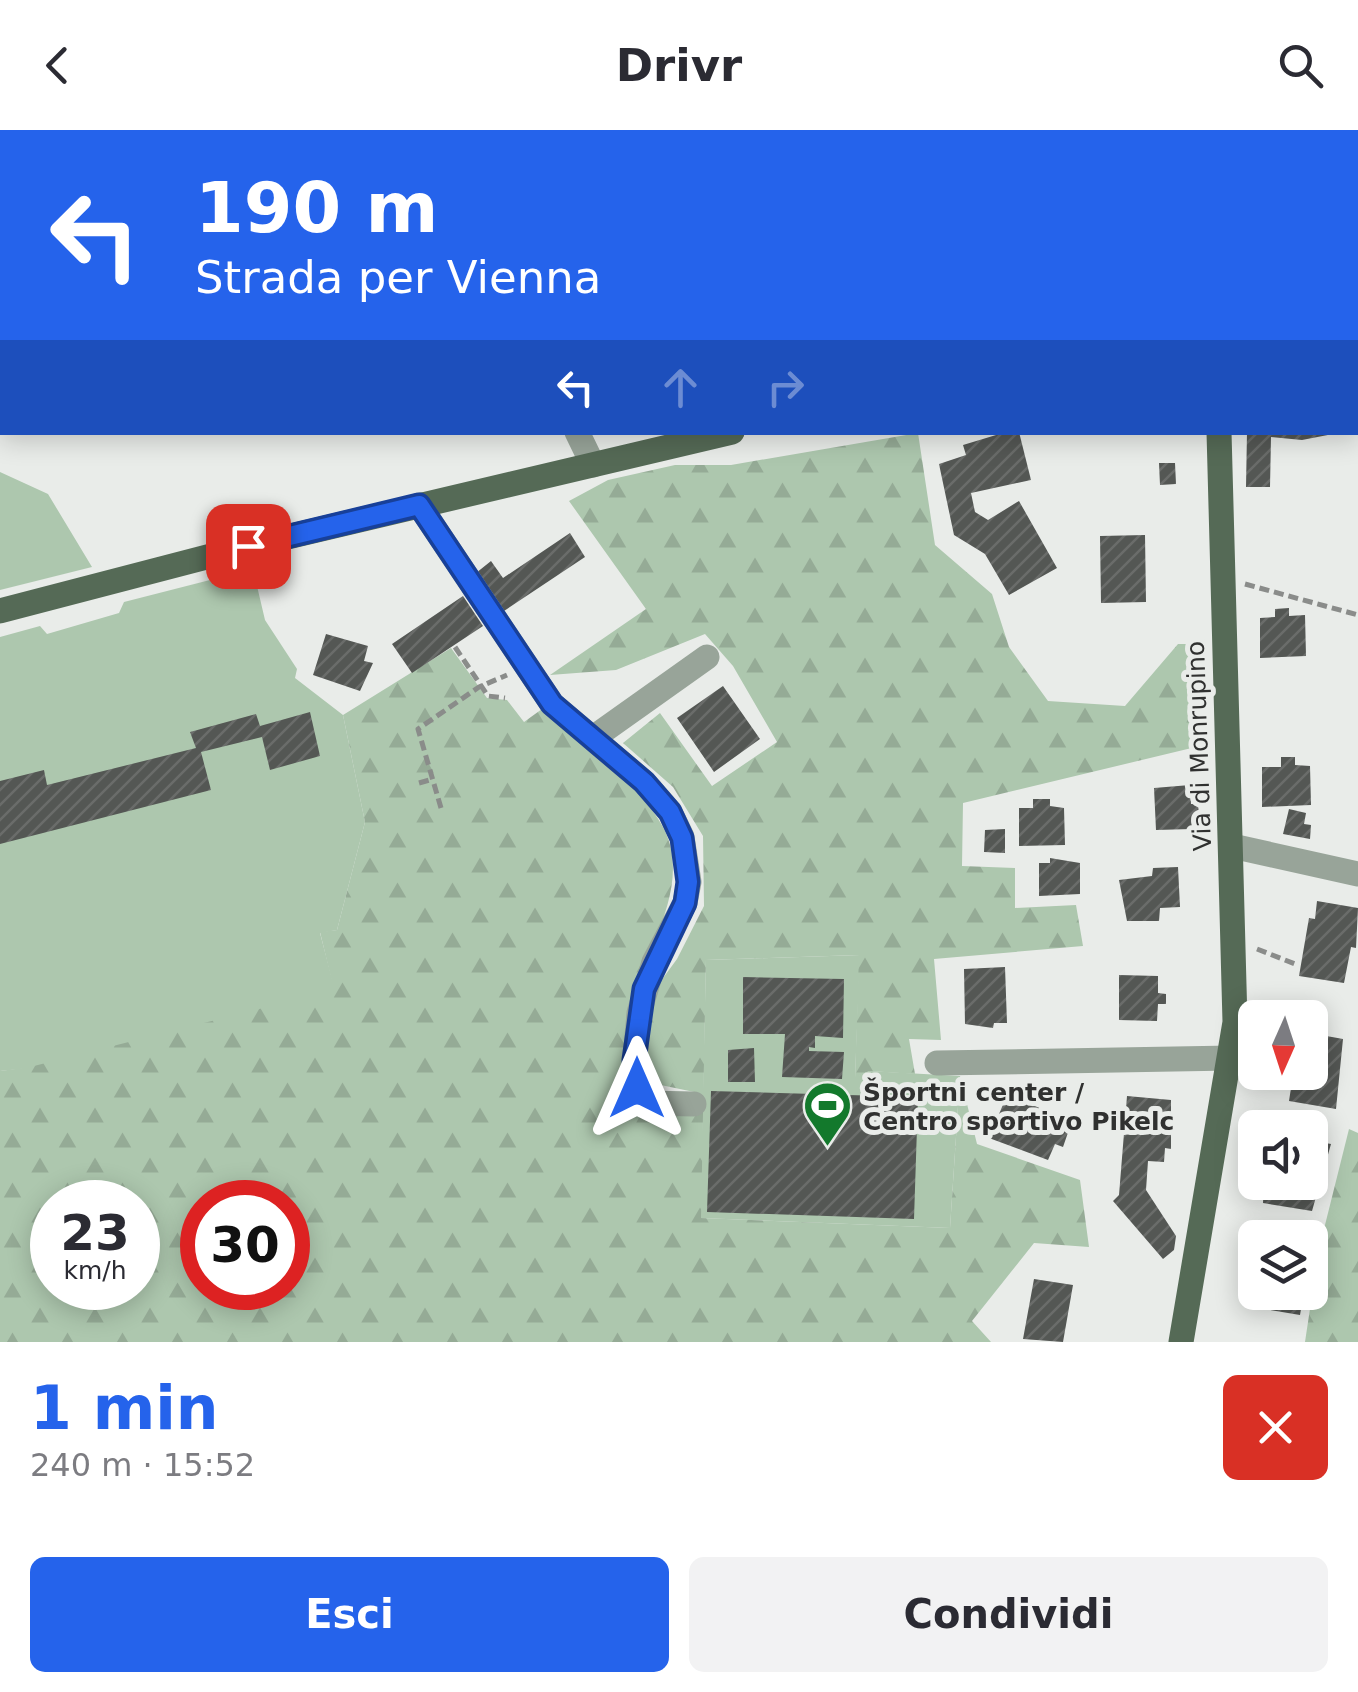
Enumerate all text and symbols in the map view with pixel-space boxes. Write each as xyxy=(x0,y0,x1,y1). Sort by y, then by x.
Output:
icon: back xyxy=(30,38,85,93)
icon: search xyxy=(1273,38,1328,93)
text: Drivr xyxy=(616,39,742,92)
text: 190 m xyxy=(195,167,438,249)
icon: left xyxy=(30,170,160,300)
text: Strada per Vienna xyxy=(195,251,601,304)
icon: left xyxy=(548,360,603,415)
icon: ahead xyxy=(653,360,708,415)
icon: right xyxy=(758,360,813,415)
pin xyxy=(206,504,291,589)
icon: arrive xyxy=(221,519,276,574)
street label: Via di Monrupino xyxy=(1181,640,1217,852)
north arrow xyxy=(1238,1000,1328,1090)
map controls xyxy=(1238,1000,1328,1310)
position arrow xyxy=(585,1036,689,1140)
place label: Športni center / Centro sportivo Pikelc xyxy=(863,1077,1174,1136)
sports icon: Športni center / Centro sportivo Pikelc xyxy=(802,1080,854,1148)
button: sound xyxy=(1238,1110,1328,1200)
speed limit sign: 30 xyxy=(180,1180,310,1310)
text: 23 xyxy=(60,1204,130,1262)
button: layers xyxy=(1238,1220,1328,1310)
text: km/h xyxy=(63,1256,127,1285)
text: 1 min xyxy=(30,1373,218,1443)
button: close xyxy=(1223,1375,1328,1480)
text: 240 m · 15:52 xyxy=(30,1446,255,1484)
button: Esci xyxy=(30,1557,669,1672)
button: Condividi xyxy=(689,1557,1328,1672)

